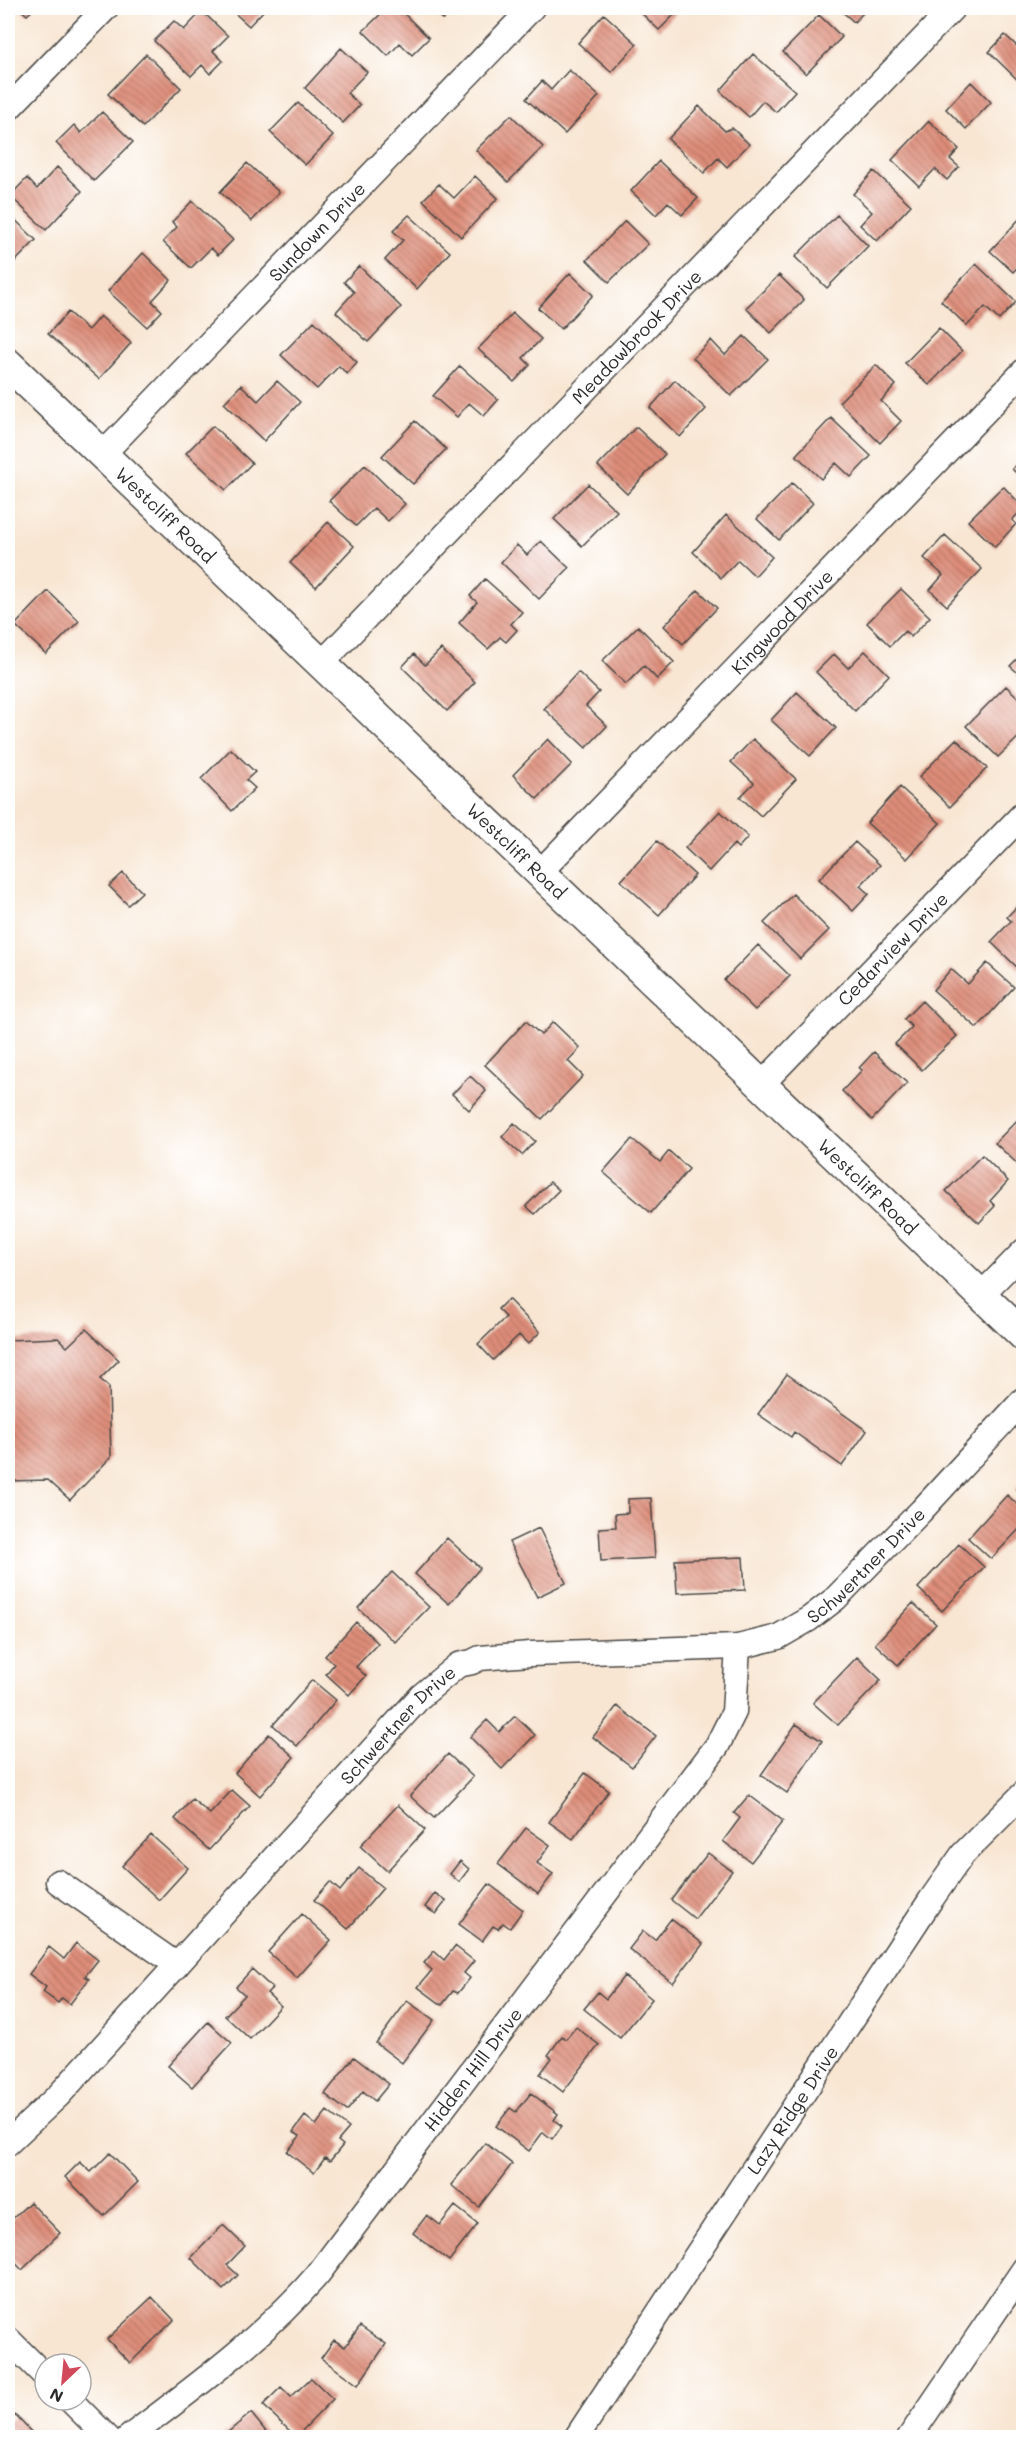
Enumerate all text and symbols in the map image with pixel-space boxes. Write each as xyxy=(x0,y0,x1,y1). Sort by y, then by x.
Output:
street label: Sundown Drive xyxy=(263,177,370,287)
street label: Meadowbrook Drive xyxy=(566,264,707,409)
street label: Westcliff Road xyxy=(111,461,220,568)
street label: Kingwood Drive xyxy=(726,564,838,679)
street label: Westcliff Road xyxy=(462,797,572,904)
street label: Cedarview Drive xyxy=(832,887,953,1011)
street label: Westcliff Road xyxy=(813,1133,923,1240)
street label: Schwertner Drive xyxy=(802,1502,930,1628)
street label: Schwertner Drive xyxy=(335,1660,461,1789)
street label: Hidden Hill Drive xyxy=(418,2003,527,2136)
street label: Lazy Ridge Drive xyxy=(741,2041,843,2179)
north arrow xyxy=(33,2352,93,2412)
text: N xyxy=(46,2384,66,2408)

